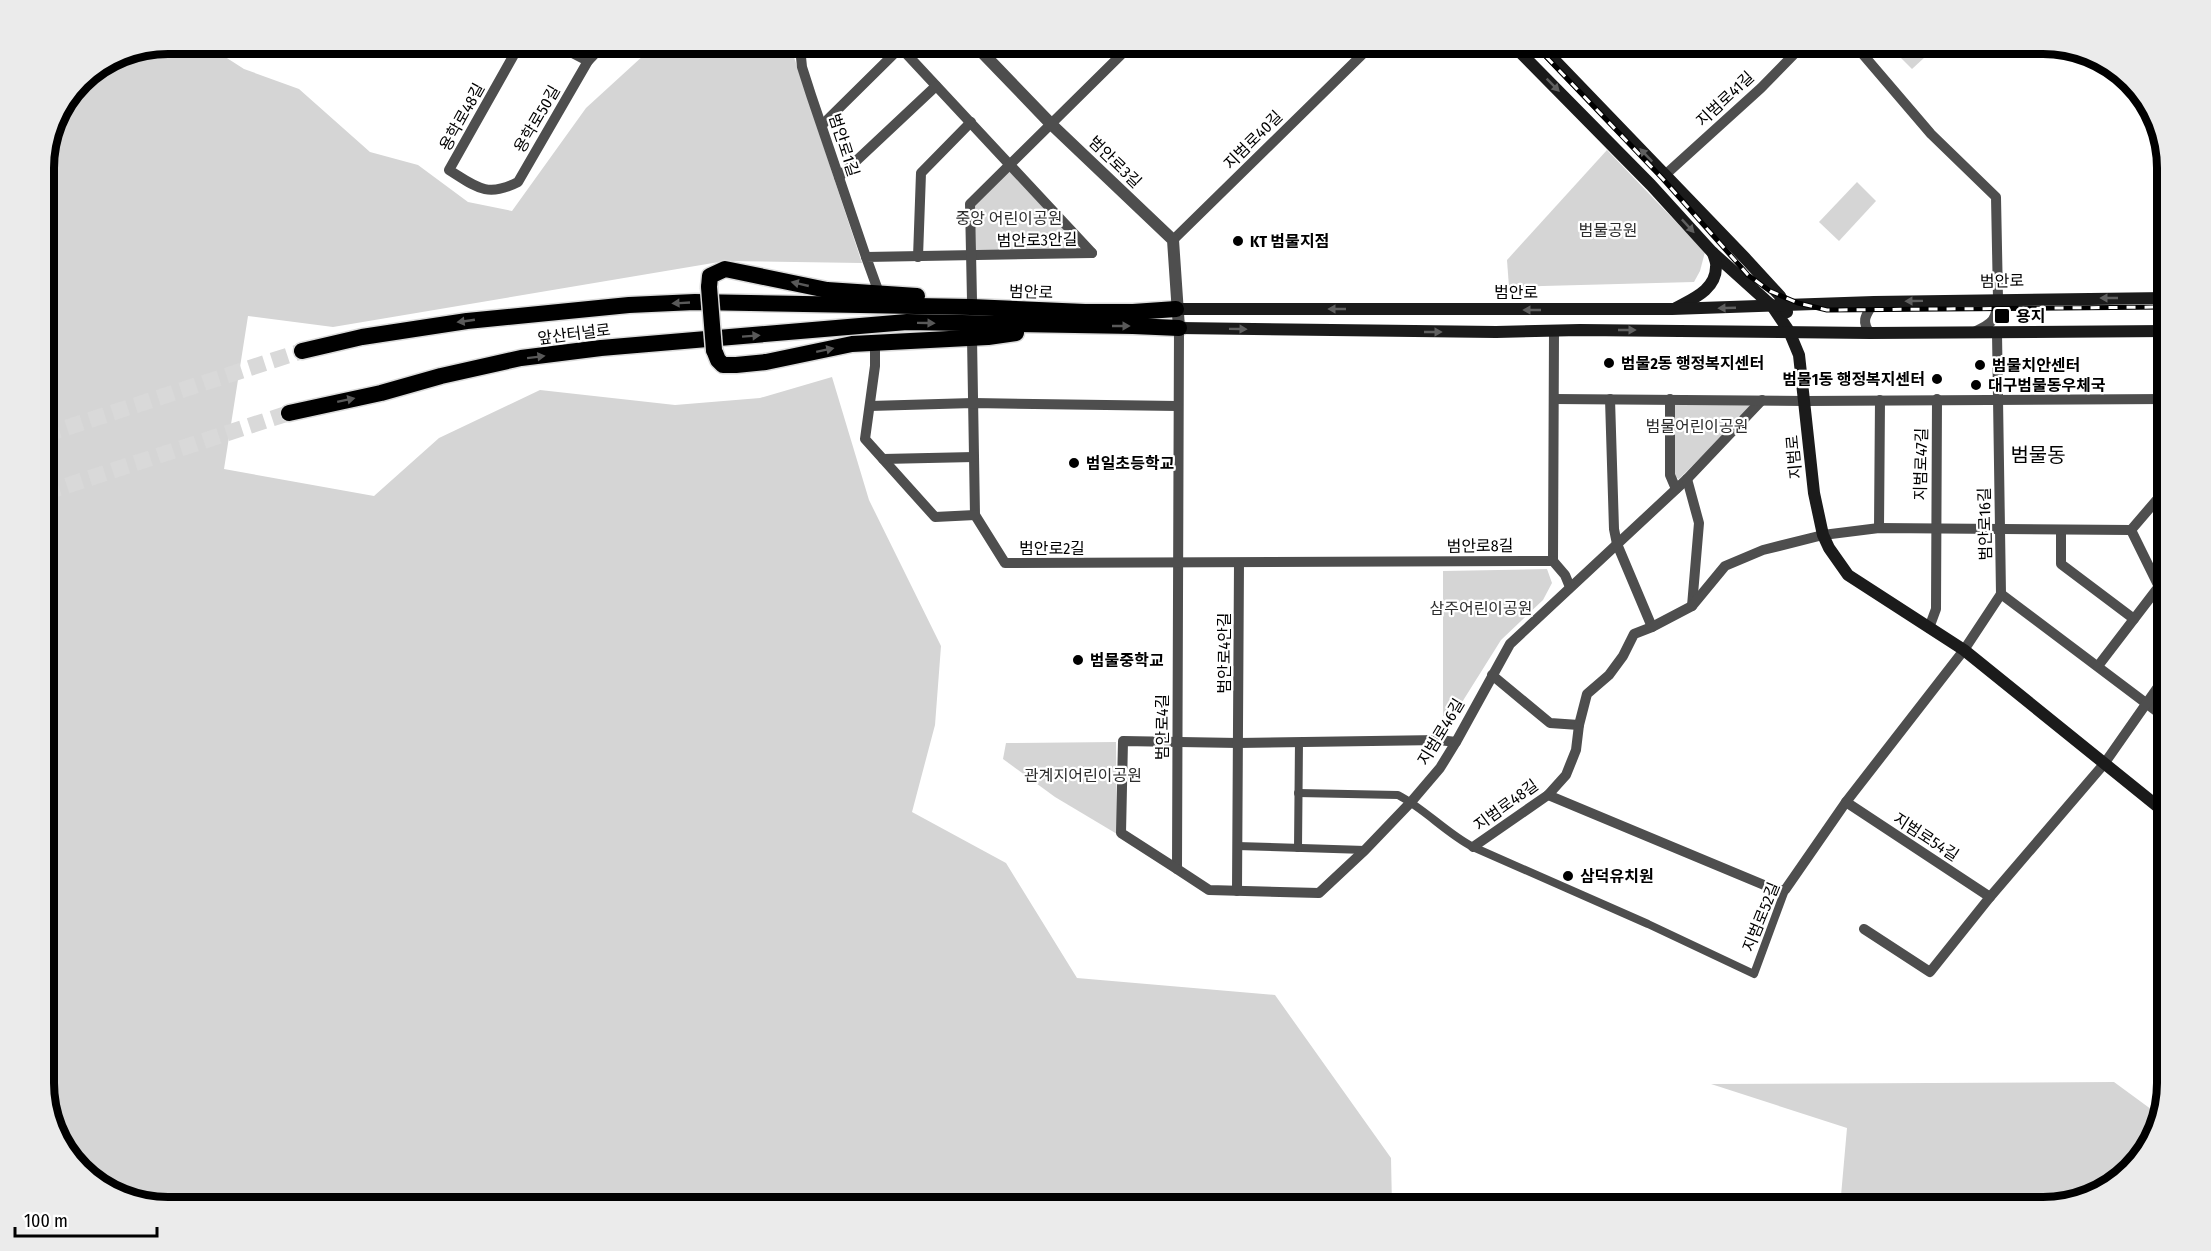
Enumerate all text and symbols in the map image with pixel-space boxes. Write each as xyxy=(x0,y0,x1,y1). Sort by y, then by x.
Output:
street label: 지범로41길 xyxy=(1692,67,1758,131)
one-way arrow xyxy=(1546,78,1560,93)
street label: 용학로48길 xyxy=(436,80,488,154)
street label: 용학로50길 xyxy=(510,82,564,156)
street label: 지범로40길 xyxy=(1220,107,1286,173)
street label: 범안로1길 xyxy=(825,111,863,179)
street label: 범안로3길 xyxy=(1085,132,1145,192)
one-way arrow xyxy=(1640,149,1654,163)
park label: 중앙 어린이공원 xyxy=(956,209,1062,228)
one-way arrow xyxy=(1681,218,1695,233)
park label: 범물공원 xyxy=(1579,221,1637,240)
street label: 범안로3안길 xyxy=(996,230,1078,250)
place label: KT 범물지점 xyxy=(1250,232,1329,251)
marker: KT 범물지점 xyxy=(1231,234,1245,248)
street label: 범안로 xyxy=(1980,271,2025,291)
one-way arrow xyxy=(791,279,809,289)
street label: 범안로 xyxy=(1009,282,1054,302)
street label: 범안로 xyxy=(1494,283,1538,302)
one-way arrow xyxy=(2099,293,2118,303)
one-way arrow xyxy=(1904,296,1923,306)
one-way arrow xyxy=(671,298,690,307)
one-way arrow xyxy=(1718,303,1737,312)
one-way arrow xyxy=(1328,304,1347,314)
one-way arrow xyxy=(1523,305,1542,315)
marker: 용지 xyxy=(1993,307,2011,325)
place label: 용지 xyxy=(2016,307,2045,326)
one-way arrow xyxy=(456,317,475,326)
one-way arrow xyxy=(917,318,936,328)
street label: 앞산터널로 xyxy=(536,320,612,348)
one-way arrow xyxy=(1112,321,1131,331)
one-way arrow xyxy=(1228,324,1247,334)
one-way arrow xyxy=(1618,325,1637,335)
one-way arrow xyxy=(1423,327,1442,337)
one-way arrow xyxy=(742,331,761,341)
one-way arrow xyxy=(816,344,834,354)
one-way arrow xyxy=(527,352,546,361)
place label: 범물2동 행정복지센터 xyxy=(1621,354,1764,373)
marker: 범물2동 행정복지센터 xyxy=(1602,356,1616,370)
place label: 범물치안센터 xyxy=(1992,356,2080,375)
marker: 범물치안센터 xyxy=(1973,358,1987,372)
place label: 범물1동 행정복지센터 xyxy=(1782,370,1925,389)
marker: 범물1동 행정복지센터 xyxy=(1930,372,1944,386)
place label: 대구범물동우체국 xyxy=(1988,376,2106,395)
marker: 대구범물동우체국 xyxy=(1969,378,1983,392)
one-way arrow xyxy=(337,395,356,405)
park label: 범물어린이공원 xyxy=(1645,417,1749,436)
street label: 지범로47길 xyxy=(1911,427,1931,501)
street label: 지범로 xyxy=(1783,434,1805,480)
district label: 범물동 xyxy=(2010,443,2066,467)
place label: 범일초등학교 xyxy=(1086,454,1175,473)
marker: 범일초등학교 xyxy=(1067,456,1081,470)
street label: 범안로16길 xyxy=(1975,487,1995,561)
street label: 범안로8길 xyxy=(1446,536,1514,556)
street label: 범안로2길 xyxy=(1019,539,1085,558)
park label: 삼주어린이공원 xyxy=(1429,599,1533,618)
street label: 범안로4안길 xyxy=(1215,612,1234,694)
place label: 범물중학교 xyxy=(1090,651,1164,670)
marker: 범물중학교 xyxy=(1071,653,1085,667)
street label: 범안로4길 xyxy=(1153,694,1172,760)
street label: 지범로46길 xyxy=(1414,695,1468,769)
park label: 관계지어린이공원 xyxy=(1024,766,1142,785)
street label: 지범로48길 xyxy=(1470,775,1542,835)
street label: 지범로54길 xyxy=(1890,809,1962,865)
place label: 삼덕유치원 xyxy=(1580,867,1654,886)
marker: 삼덕유치원 xyxy=(1561,869,1575,883)
street label: 지범로52길 xyxy=(1738,880,1784,954)
scale bar xyxy=(15,1200,158,1238)
text: 100 m xyxy=(24,1210,68,1232)

